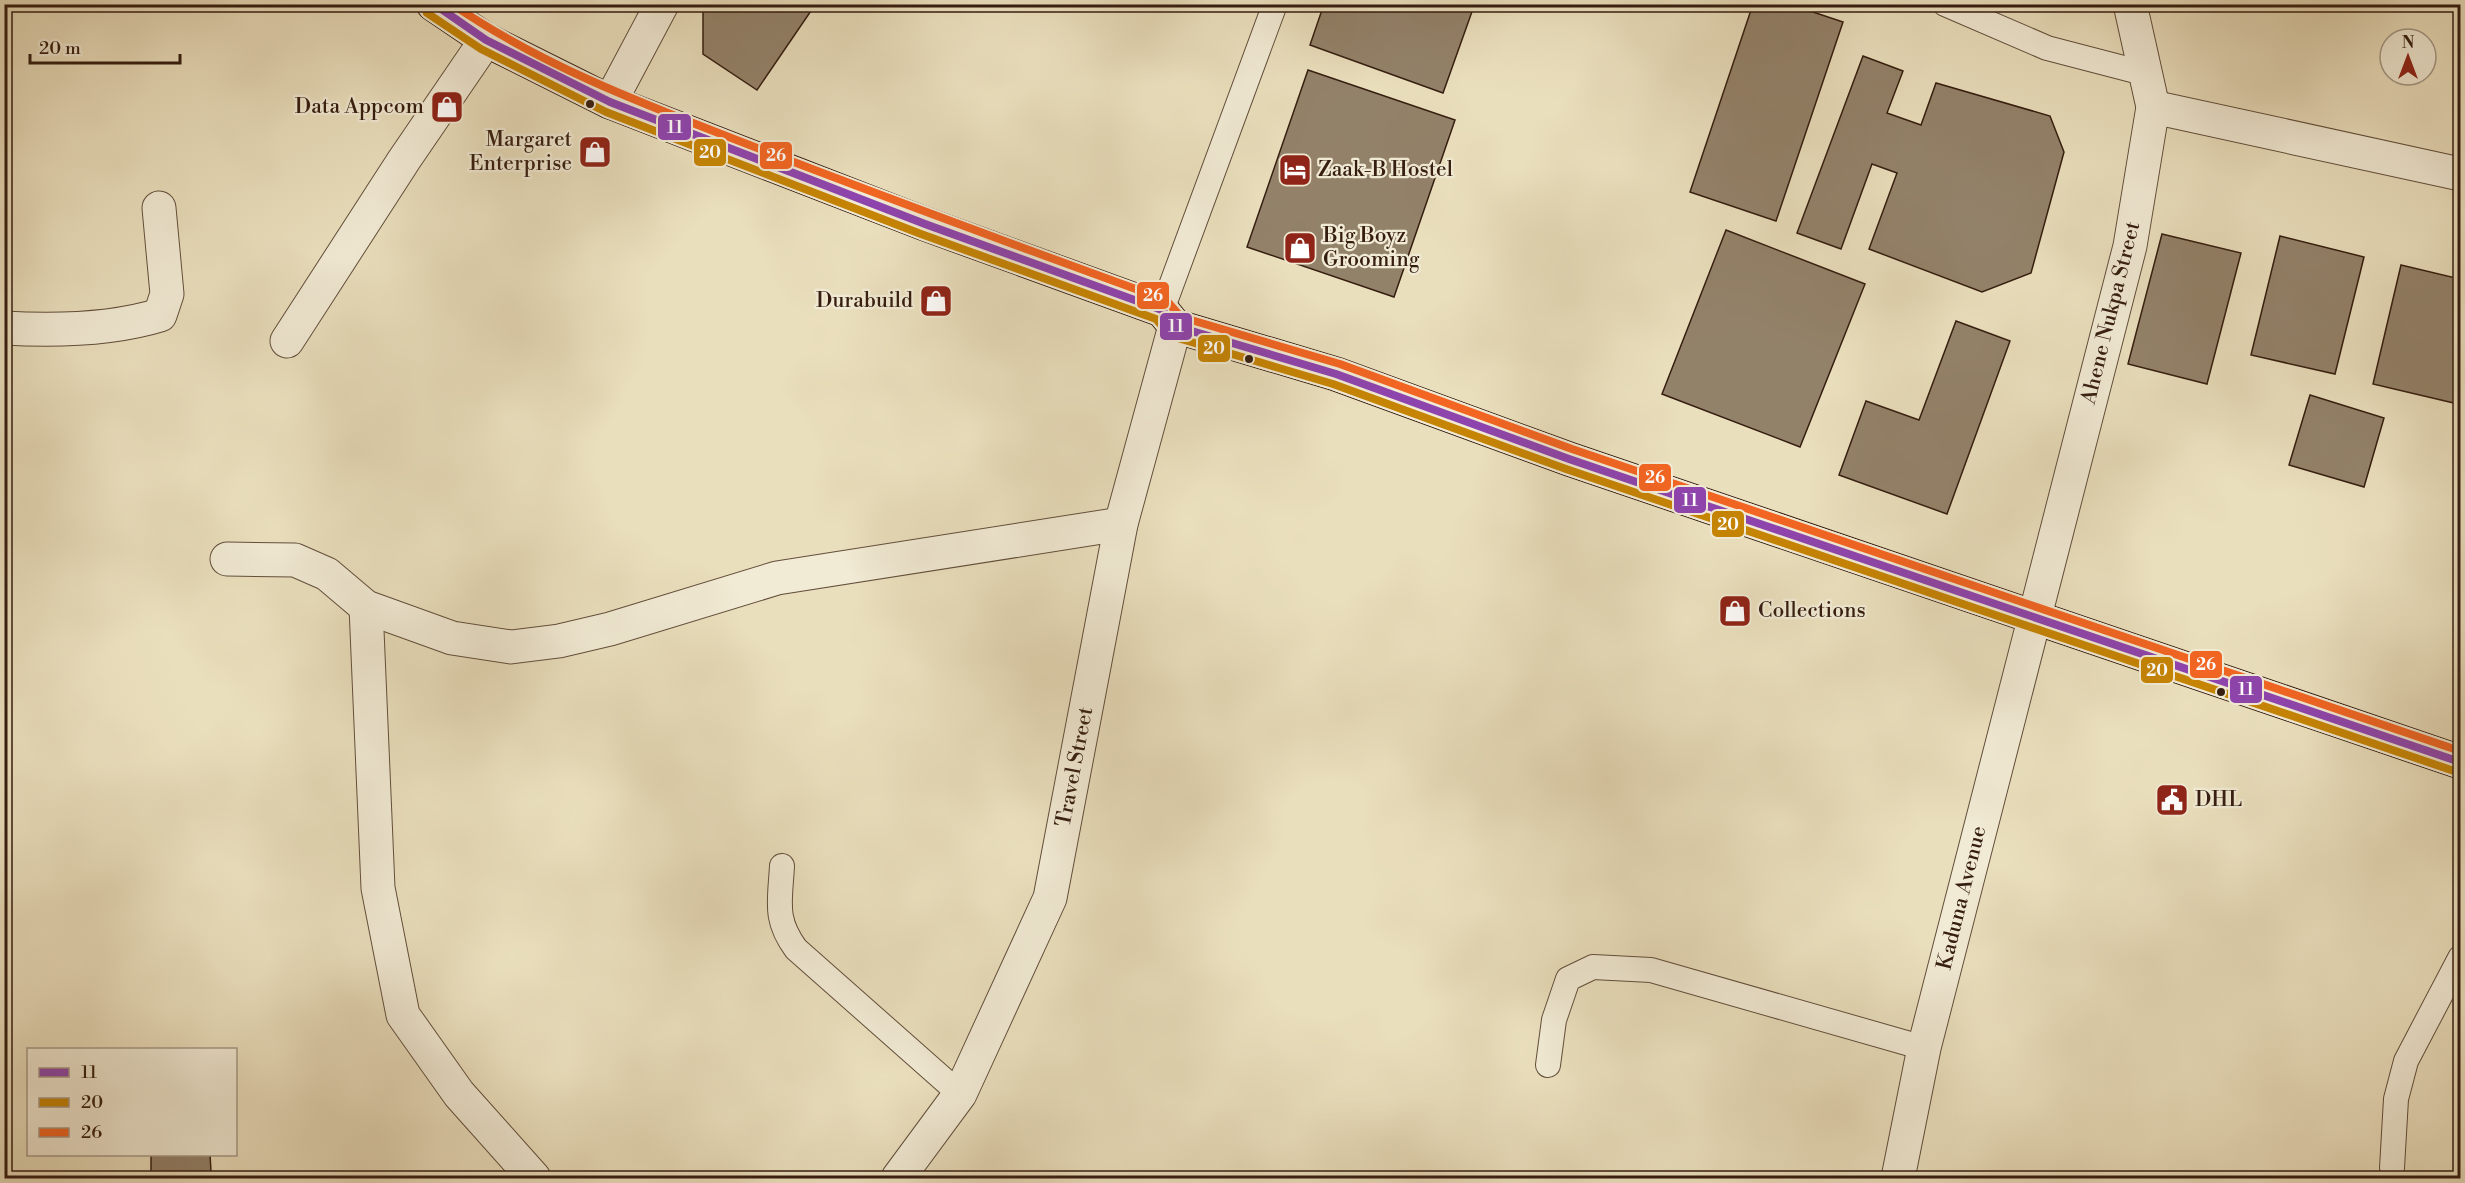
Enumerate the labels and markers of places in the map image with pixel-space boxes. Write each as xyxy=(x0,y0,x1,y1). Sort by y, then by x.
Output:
shop icon: Data Appcom xyxy=(429,89,465,125)
place label: Data Appcom xyxy=(295,94,424,120)
unlabelled marker xyxy=(584,98,596,110)
place label: Margaret Enterprise xyxy=(469,127,573,177)
shop icon: Margaret Enterprise xyxy=(577,134,613,170)
hotel icon: Zaak-B Hostel xyxy=(1277,152,1313,188)
place label: Zaak-B Hostel xyxy=(1318,157,1453,183)
place label: Big Boyz Grooming xyxy=(1322,223,1420,273)
shop icon: Big Boyz Grooming xyxy=(1282,230,1318,266)
shop icon: Durabuild xyxy=(918,283,954,319)
place label: Durabuild xyxy=(816,288,913,314)
unlabelled marker xyxy=(1243,353,1255,365)
shop icon: Collections xyxy=(1717,593,1753,629)
place label: Collections xyxy=(1758,598,1866,624)
unlabelled marker xyxy=(2215,686,2227,698)
public building icon: DHL xyxy=(2154,782,2190,818)
place label: DHL xyxy=(2195,787,2242,813)

